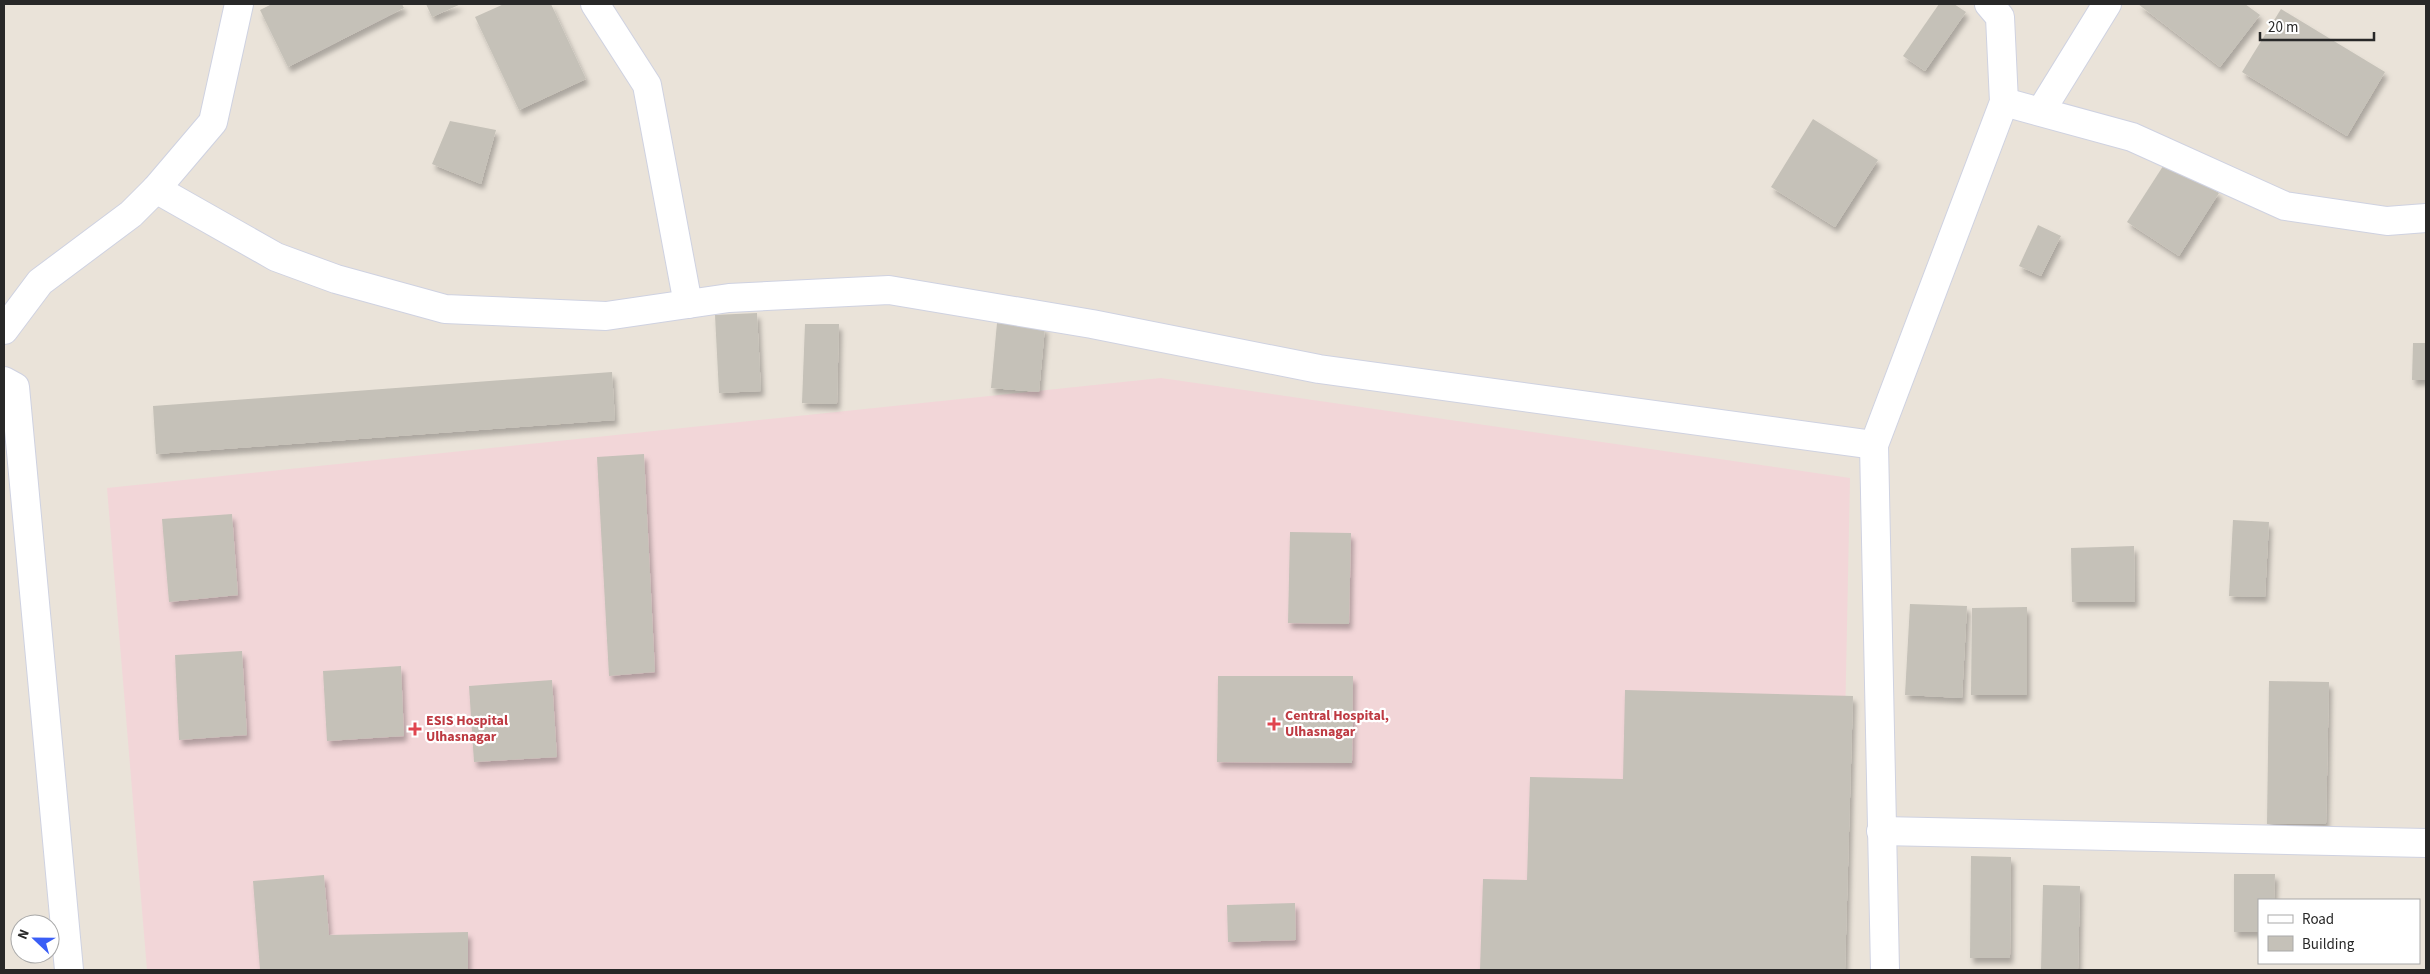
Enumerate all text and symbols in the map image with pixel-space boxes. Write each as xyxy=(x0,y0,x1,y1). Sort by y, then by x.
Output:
scale bar xyxy=(2260,10,2374,42)
text: 20 m xyxy=(2268,17,2298,38)
place label: Central Hospital, Ulhasnagar xyxy=(1285,706,1389,742)
place label: ESIS Hospital Ulhasnagar xyxy=(426,711,508,747)
marker: Central Hospital, Ulhasnagar xyxy=(1267,717,1281,731)
marker: ESIS Hospital Ulhasnagar xyxy=(408,722,422,736)
legend xyxy=(2258,899,2420,964)
text: Road xyxy=(2302,909,2334,930)
north arrow xyxy=(10,914,60,964)
text: N xyxy=(13,926,35,943)
text: Building xyxy=(2302,934,2355,955)

